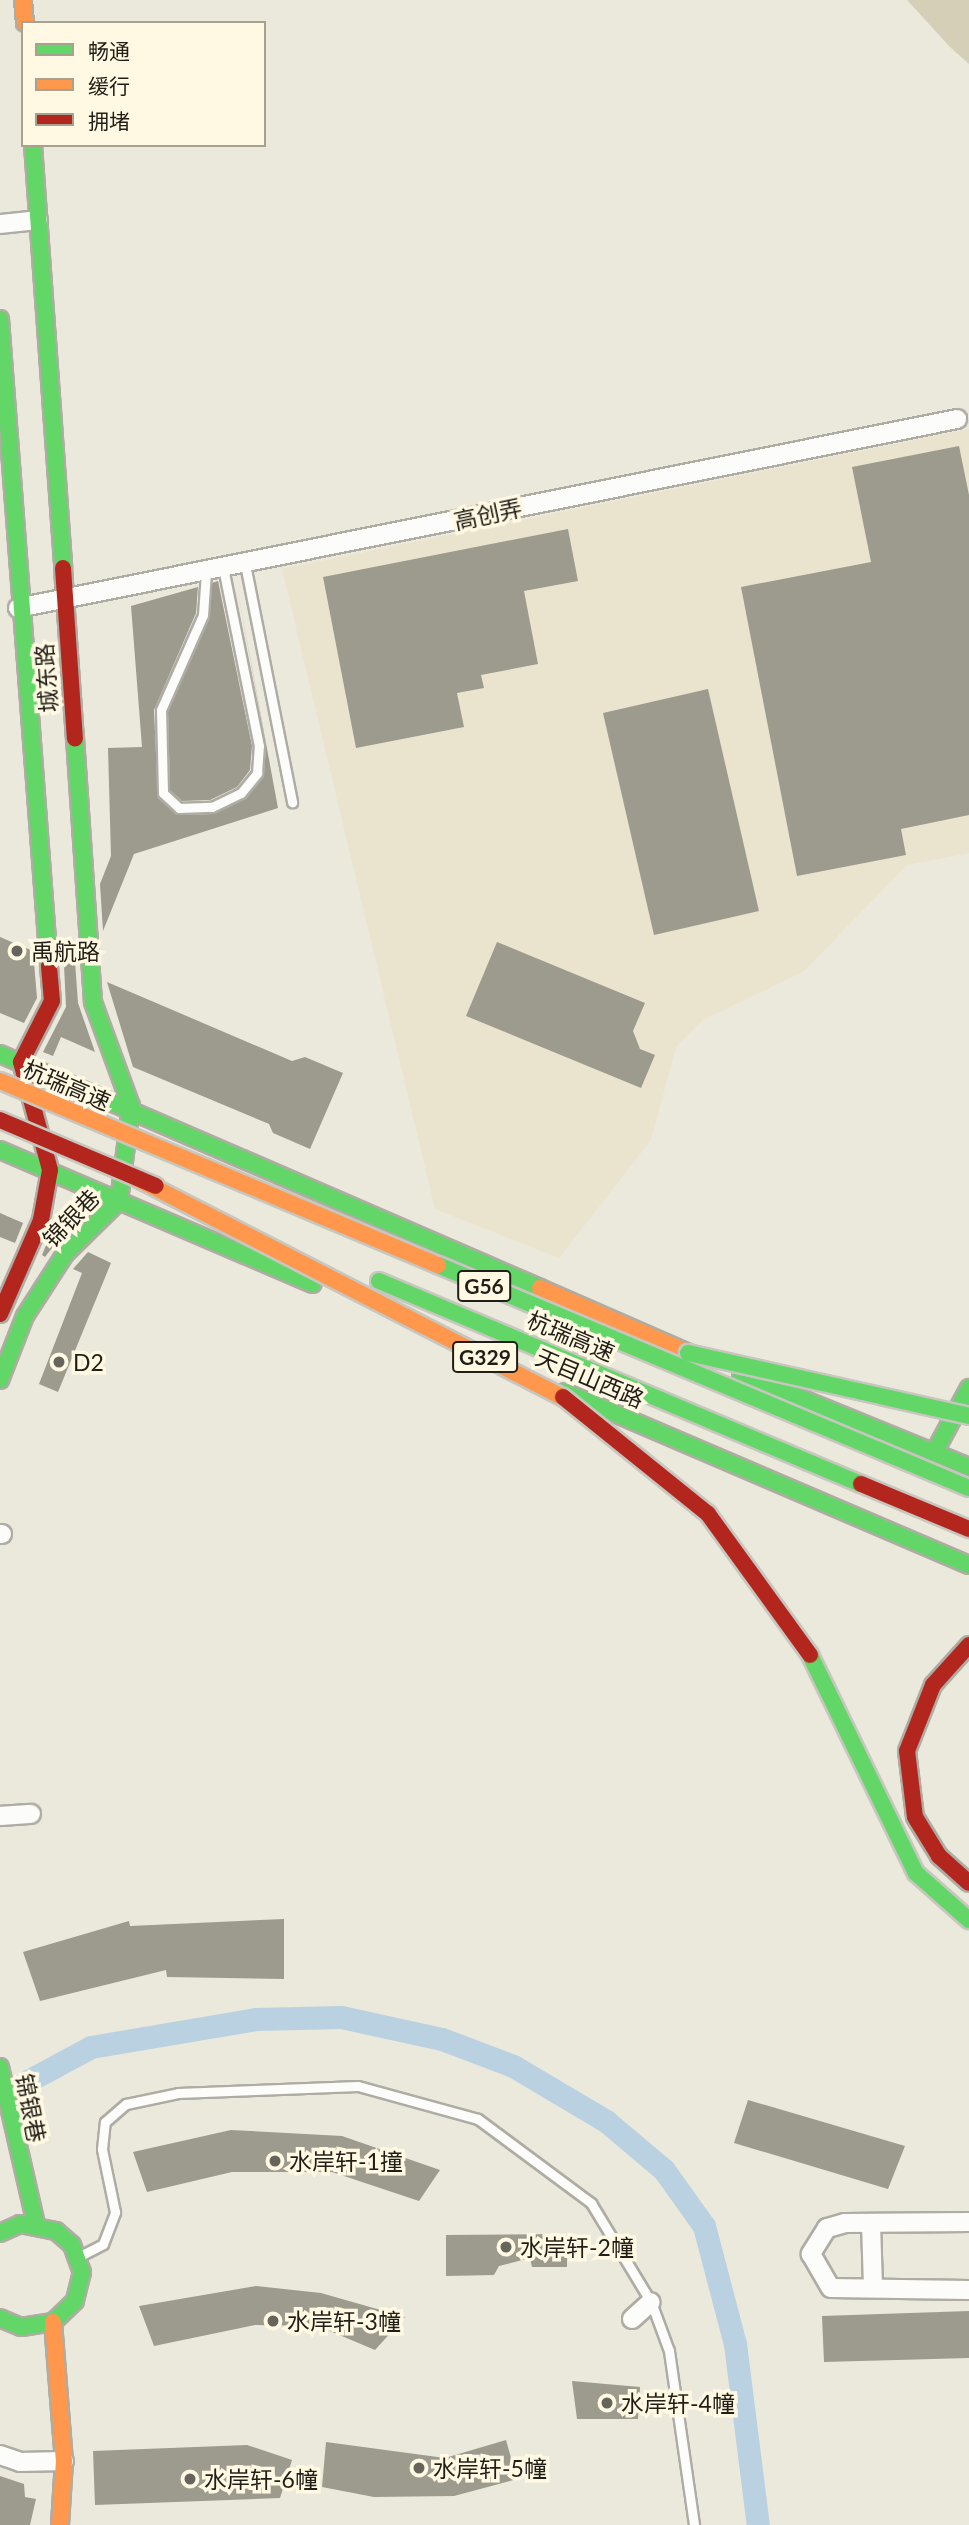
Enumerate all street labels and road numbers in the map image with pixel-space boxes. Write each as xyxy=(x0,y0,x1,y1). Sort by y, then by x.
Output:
street label: 高创弄 xyxy=(451,493,525,535)
street label: 城东路 xyxy=(30,643,62,713)
street label: 杭瑞高速 xyxy=(19,1054,115,1116)
street label: 锦银巷 xyxy=(37,1184,105,1252)
road number: G56 xyxy=(456,1268,512,1304)
street label: 杭瑞高速 xyxy=(523,1305,619,1367)
road number: G329 xyxy=(452,1340,518,1374)
street label: 天目山西路 xyxy=(532,1343,648,1413)
street label: 锦银巷 xyxy=(11,2072,51,2144)

